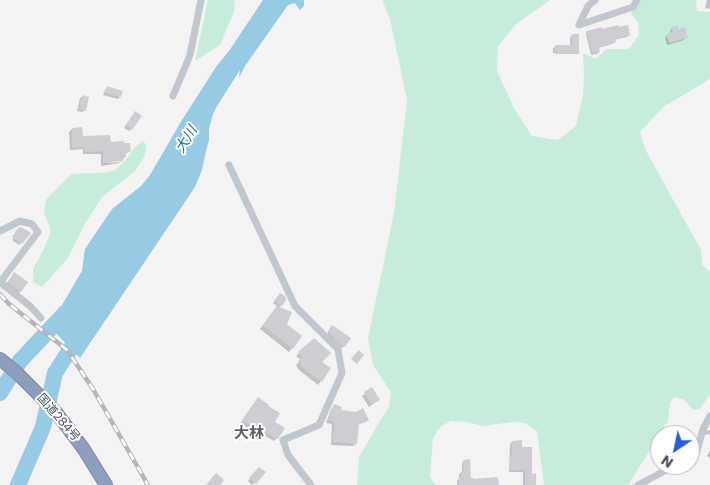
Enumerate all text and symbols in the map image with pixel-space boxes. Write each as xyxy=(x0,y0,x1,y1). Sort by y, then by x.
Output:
water label: 大川 xyxy=(172,124,202,156)
street label: 国道284号 xyxy=(34,391,82,445)
district label: 大林 xyxy=(234,425,264,443)
north arrow xyxy=(650,425,700,475)
text: N xyxy=(657,450,677,473)

